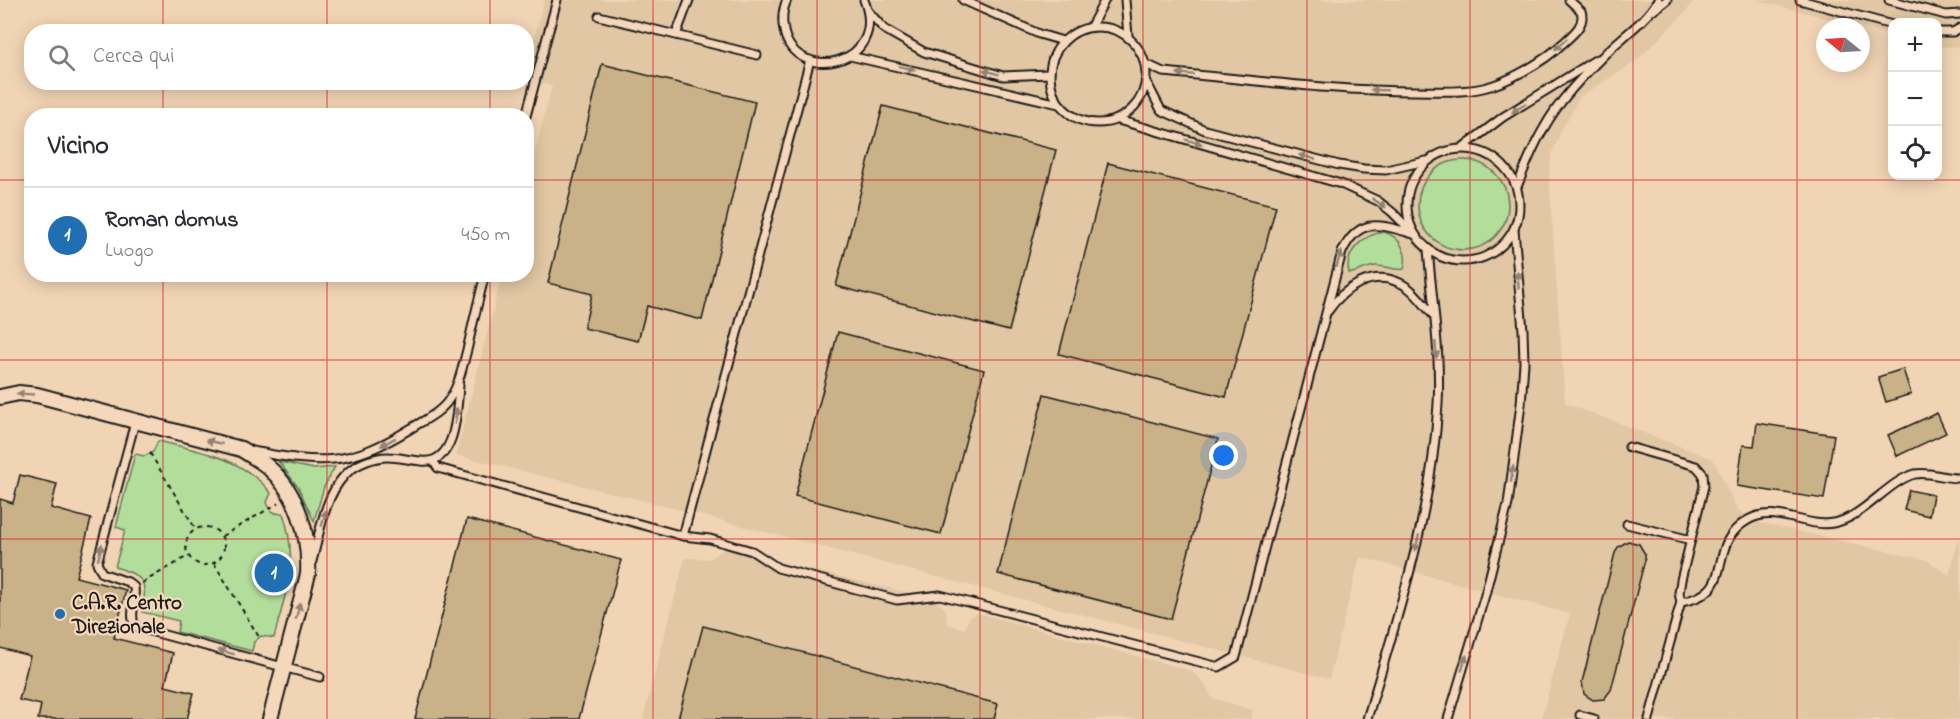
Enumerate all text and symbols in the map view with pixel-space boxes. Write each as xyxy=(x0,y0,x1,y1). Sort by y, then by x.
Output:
north arrow xyxy=(1816,18,1870,72)
map controls xyxy=(1888,18,1942,180)
button: + xyxy=(1888,18,1942,72)
search box xyxy=(24,24,534,90)
one-way arrow xyxy=(1555,37,1569,51)
icon: search xyxy=(45,41,78,74)
text: Cerca qui xyxy=(93,41,175,73)
one-way arrow xyxy=(898,64,917,73)
one-way arrow xyxy=(982,67,1000,76)
one-way arrow xyxy=(1175,69,1194,79)
button: − xyxy=(1888,72,1942,126)
one-way arrow xyxy=(1369,86,1388,95)
one-way arrow xyxy=(1510,102,1527,113)
button: locate xyxy=(1888,126,1942,180)
text: Vicino xyxy=(48,128,109,166)
one-way arrow xyxy=(1185,137,1203,147)
one-way arrow xyxy=(1298,151,1316,161)
one-way arrow xyxy=(1370,197,1387,208)
text: Roman domus xyxy=(105,205,239,237)
text: 1 xyxy=(64,221,71,250)
text: 450 m xyxy=(461,221,510,250)
text: Luogo xyxy=(105,237,154,266)
one-way arrow xyxy=(1335,250,1345,268)
one-way arrow xyxy=(1513,270,1523,289)
one-way arrow xyxy=(1431,340,1441,359)
one-way arrow xyxy=(16,390,35,399)
one-way arrow xyxy=(452,407,461,426)
one-way arrow xyxy=(205,436,223,446)
one-way arrow xyxy=(379,437,396,447)
your location xyxy=(1209,441,1238,470)
one-way arrow xyxy=(1507,464,1517,483)
one-way arrow xyxy=(320,509,329,527)
one-way arrow xyxy=(1412,533,1422,552)
one-way arrow xyxy=(96,543,106,561)
pin: 1 xyxy=(254,550,294,596)
place label: C.A.R. Centro Direzionale xyxy=(71,589,182,643)
one-way arrow xyxy=(294,601,304,620)
marker: C.A.R. Centro Direzionale xyxy=(53,607,67,621)
one-way arrow xyxy=(217,647,236,657)
one-way arrow xyxy=(1460,654,1469,672)

